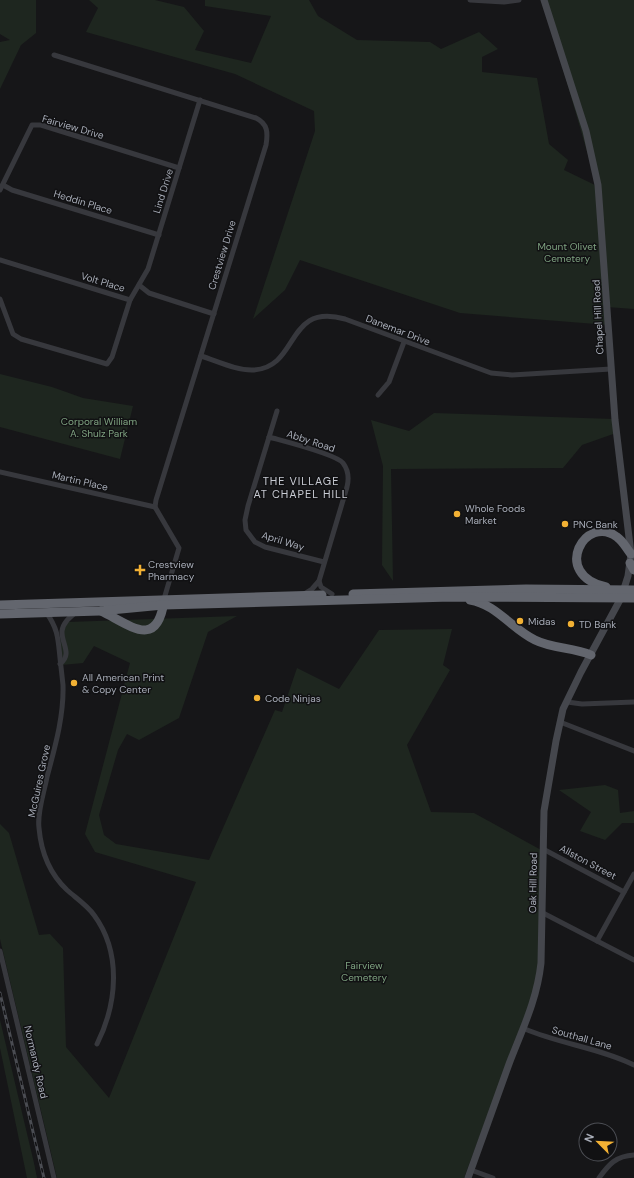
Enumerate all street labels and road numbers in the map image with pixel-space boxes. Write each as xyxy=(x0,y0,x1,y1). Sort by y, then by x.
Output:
street label: Fairview Drive xyxy=(41,112,106,142)
street label: Lind Drive xyxy=(150,167,176,215)
street label: Heddin Place xyxy=(52,187,114,217)
street label: Crestview Drive xyxy=(205,218,239,291)
street label: Volt Place xyxy=(79,269,127,295)
street label: Chapel Hill Road xyxy=(590,279,606,355)
street label: Danemar Drive xyxy=(364,312,432,348)
street label: Abby Road xyxy=(285,427,337,455)
street label: Martin Place xyxy=(51,468,110,494)
street label: April Way xyxy=(260,528,306,554)
street label: McGuires Grove xyxy=(25,743,53,819)
street label: Allston Street xyxy=(557,842,619,882)
street label: Oak Hill Road xyxy=(526,853,540,913)
street label: Southall Lane xyxy=(550,1023,614,1053)
street label: Normandy Road xyxy=(21,1024,51,1100)

